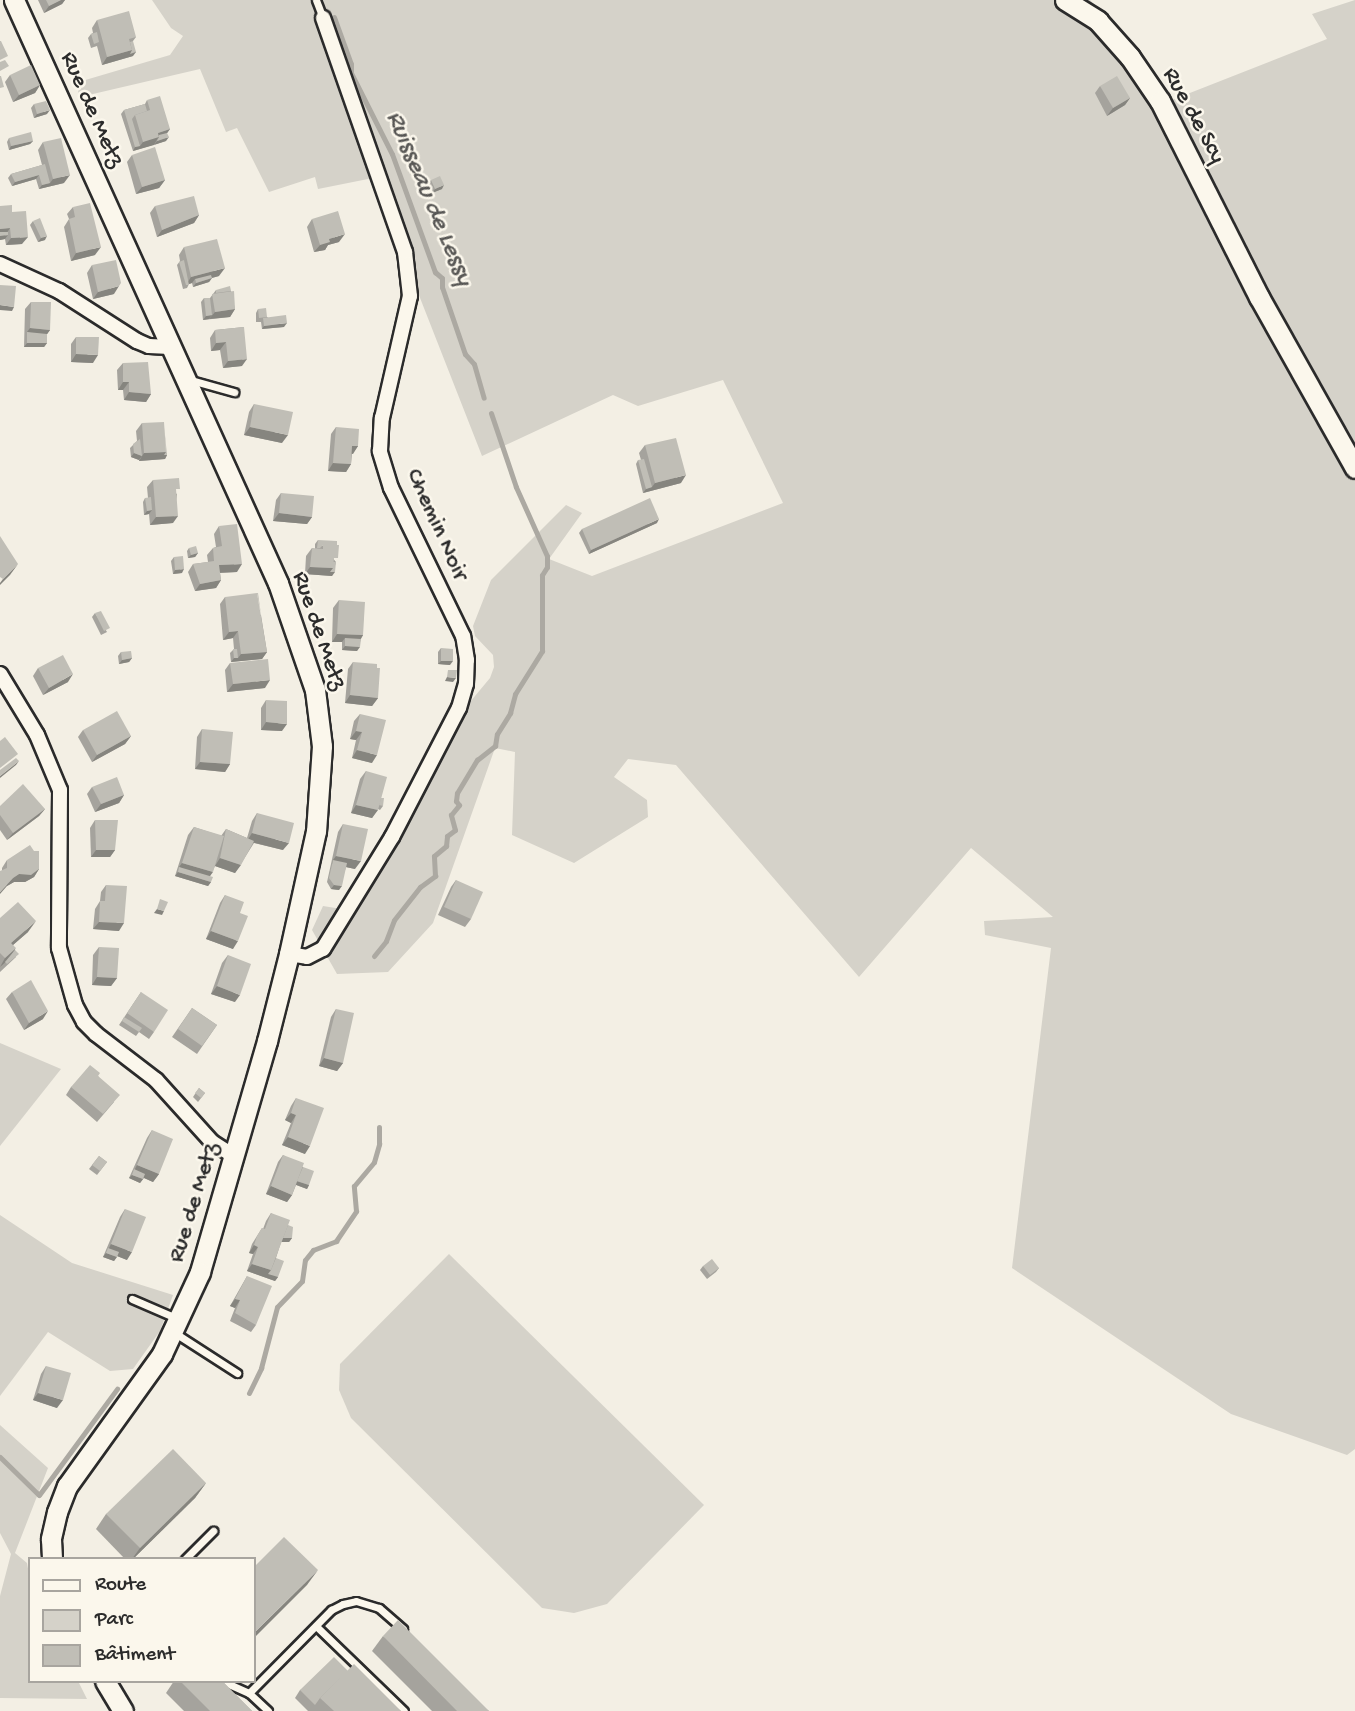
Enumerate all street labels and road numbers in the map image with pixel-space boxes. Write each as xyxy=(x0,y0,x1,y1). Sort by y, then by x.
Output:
street label: Rue de Metz xyxy=(53,48,129,172)
street label: Rue de Scy xyxy=(1155,63,1231,169)
street label: Chemin Noir xyxy=(399,465,473,585)
street label: Rue de Metz xyxy=(284,568,352,694)
street label: Rue de Metz xyxy=(163,1140,227,1266)

